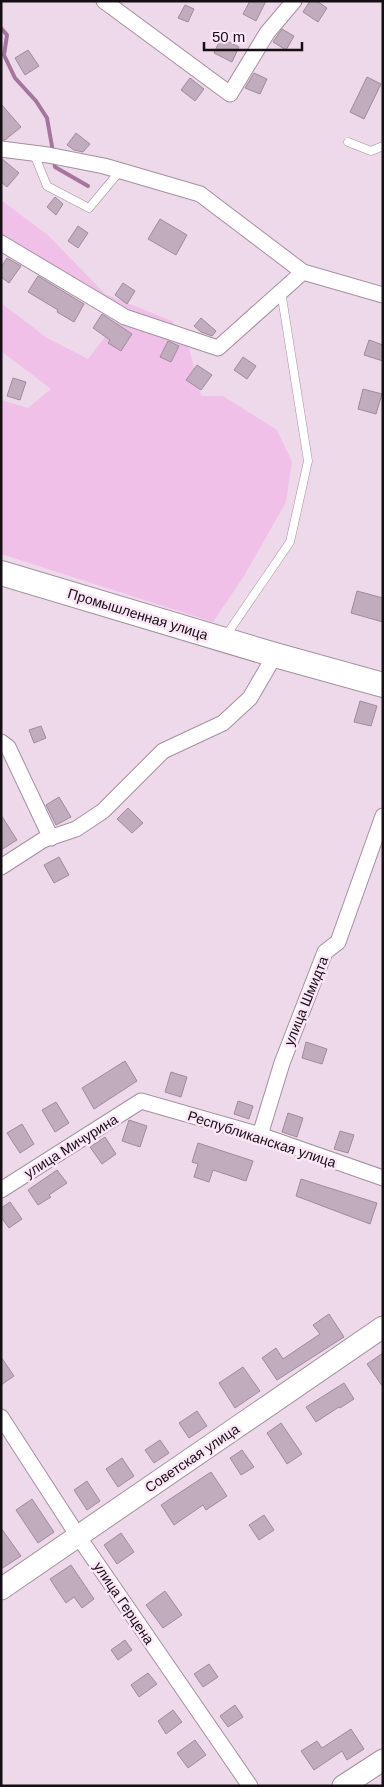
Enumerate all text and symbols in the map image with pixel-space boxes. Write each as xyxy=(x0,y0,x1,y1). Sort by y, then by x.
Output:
scale bar xyxy=(204,20,302,52)
text: 50 m xyxy=(212,28,245,45)
street label: Промышленная улица xyxy=(66,585,210,643)
street label: улица Шмидта xyxy=(281,954,331,1048)
street label: Республиканская улица xyxy=(186,1107,338,1171)
street label: улица Мичурина xyxy=(21,1111,121,1181)
street label: Советская улица xyxy=(142,1421,242,1495)
street label: улица Герцена xyxy=(91,1559,158,1647)

